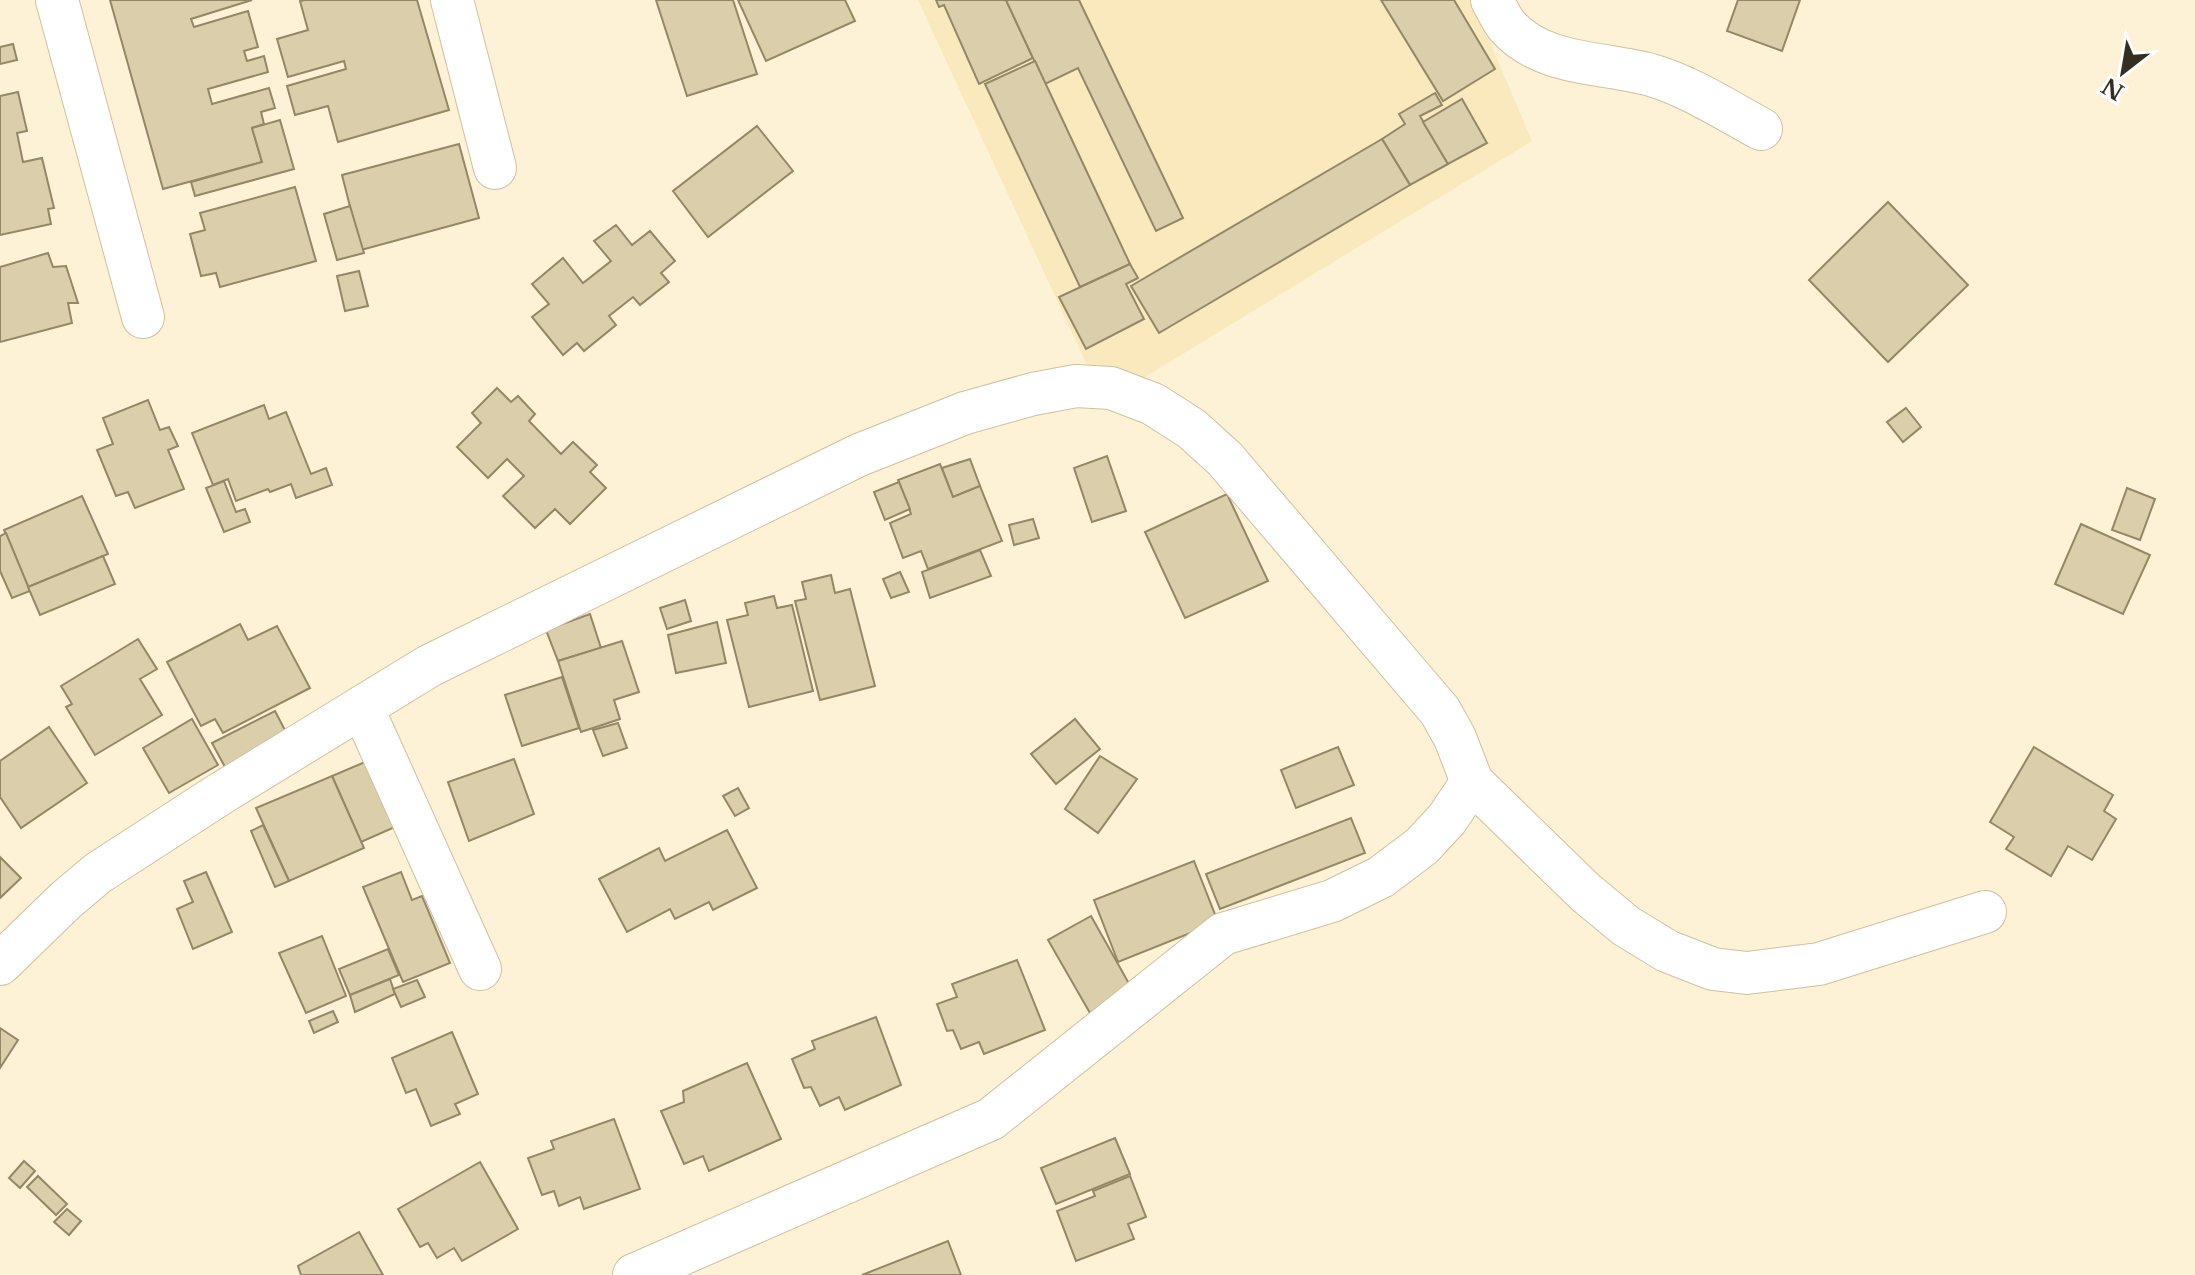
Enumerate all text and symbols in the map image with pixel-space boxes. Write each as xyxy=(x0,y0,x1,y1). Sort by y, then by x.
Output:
north arrow xyxy=(2083,32,2163,112)
text: N xyxy=(2097,72,2129,106)

